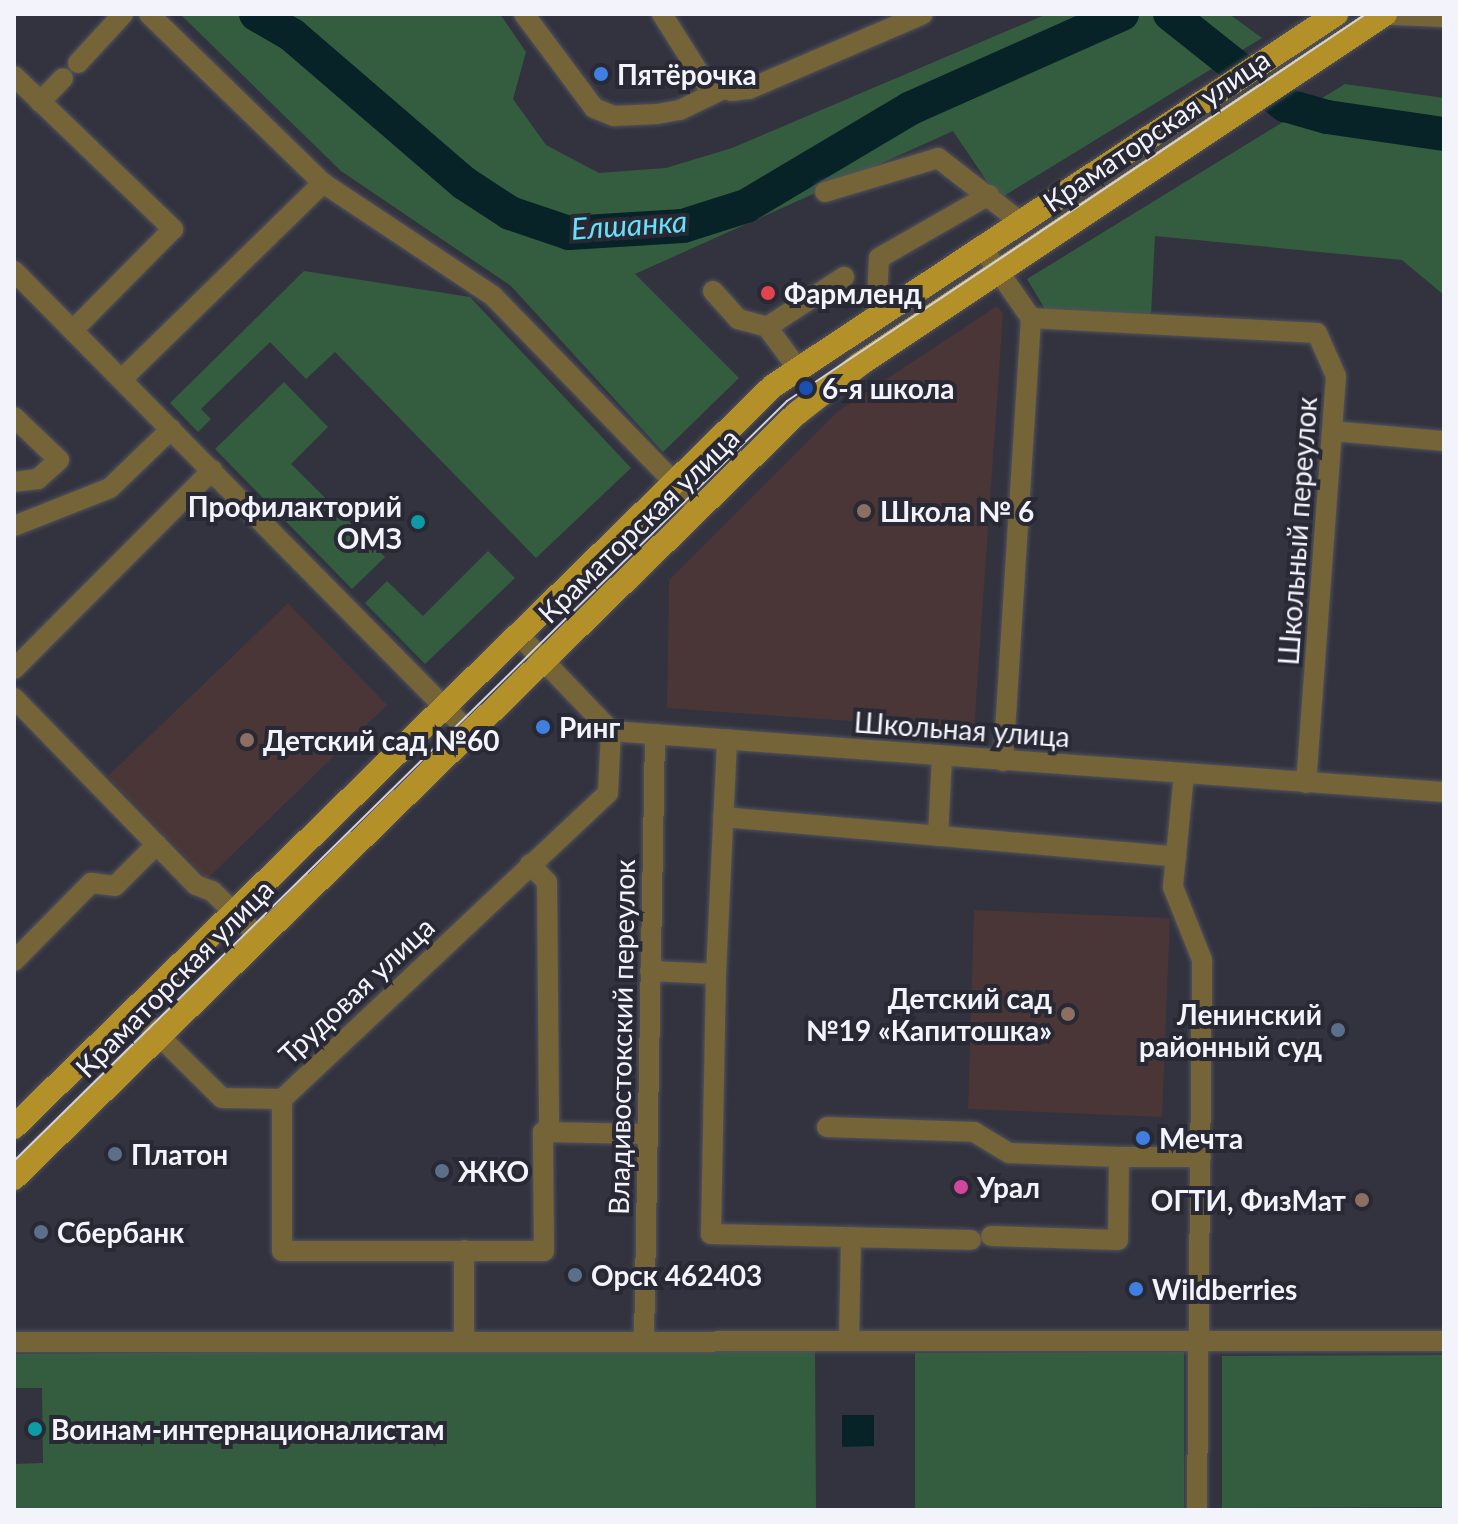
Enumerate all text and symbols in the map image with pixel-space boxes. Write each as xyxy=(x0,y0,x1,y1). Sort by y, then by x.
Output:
street label: Краматорская улица xyxy=(1036,42,1276,218)
place label: Пятёрочка xyxy=(617,57,757,91)
marker: Пятёрочка xyxy=(592,65,610,83)
water label: Елшанка xyxy=(570,202,688,246)
place label: Фармленд xyxy=(784,276,922,310)
marker: Фармленд xyxy=(759,284,777,302)
place label: 6-я школа xyxy=(822,371,954,405)
marker: 6-я школа xyxy=(797,379,815,397)
street label: Школьный переулок xyxy=(1271,396,1323,666)
street label: Краматорская улица xyxy=(531,421,745,629)
place label: Профилакторий ОМЗ xyxy=(188,489,402,555)
place label: Школа № 6 xyxy=(880,494,1034,528)
marker: Школа № 6 xyxy=(855,502,873,520)
marker: Профилакторий ОМЗ xyxy=(409,513,427,531)
street label: Школьная улица xyxy=(853,705,1071,753)
place label: Ринг xyxy=(559,710,620,744)
marker: Ринг xyxy=(534,718,552,736)
place label: Детский сад №60 xyxy=(263,723,500,757)
marker: Детский сад №60 xyxy=(238,731,256,749)
street label: Владивостокский переулок xyxy=(601,859,641,1215)
street label: Краматорская улица xyxy=(68,872,280,1084)
street label: Трудовая улица xyxy=(271,909,441,1071)
place label: Детский сад №19 «Капитошка» xyxy=(806,981,1052,1047)
place label: Ленинский районный суд xyxy=(1139,997,1322,1063)
marker: Детский сад №19 «Капитошка» xyxy=(1059,1005,1077,1023)
marker: Ленинский районный суд xyxy=(1329,1021,1347,1039)
place label: Мечта xyxy=(1159,1121,1243,1155)
marker: Мечта xyxy=(1134,1129,1152,1147)
place label: Платон xyxy=(131,1137,228,1171)
marker: Платон xyxy=(106,1145,124,1163)
place label: ЖКО xyxy=(458,1154,529,1188)
marker: ЖКО xyxy=(433,1162,451,1180)
place label: Урал xyxy=(977,1170,1040,1204)
marker: Урал xyxy=(952,1178,970,1196)
place label: ОГТИ, ФизМат xyxy=(1151,1183,1346,1217)
marker: ОГТИ, ФизМат xyxy=(1353,1191,1371,1209)
place label: Сбербанк xyxy=(57,1215,184,1249)
marker: Сбербанк xyxy=(32,1223,50,1241)
place label: Орск 462403 xyxy=(591,1258,762,1292)
marker: Орск 462403 xyxy=(566,1266,584,1284)
place label: Wildberries xyxy=(1152,1272,1297,1306)
marker: Wildberries xyxy=(1127,1280,1145,1298)
place label: Воинам-интернационалистам xyxy=(51,1412,445,1446)
marker: Воинам-интернационалистам xyxy=(26,1420,44,1438)

